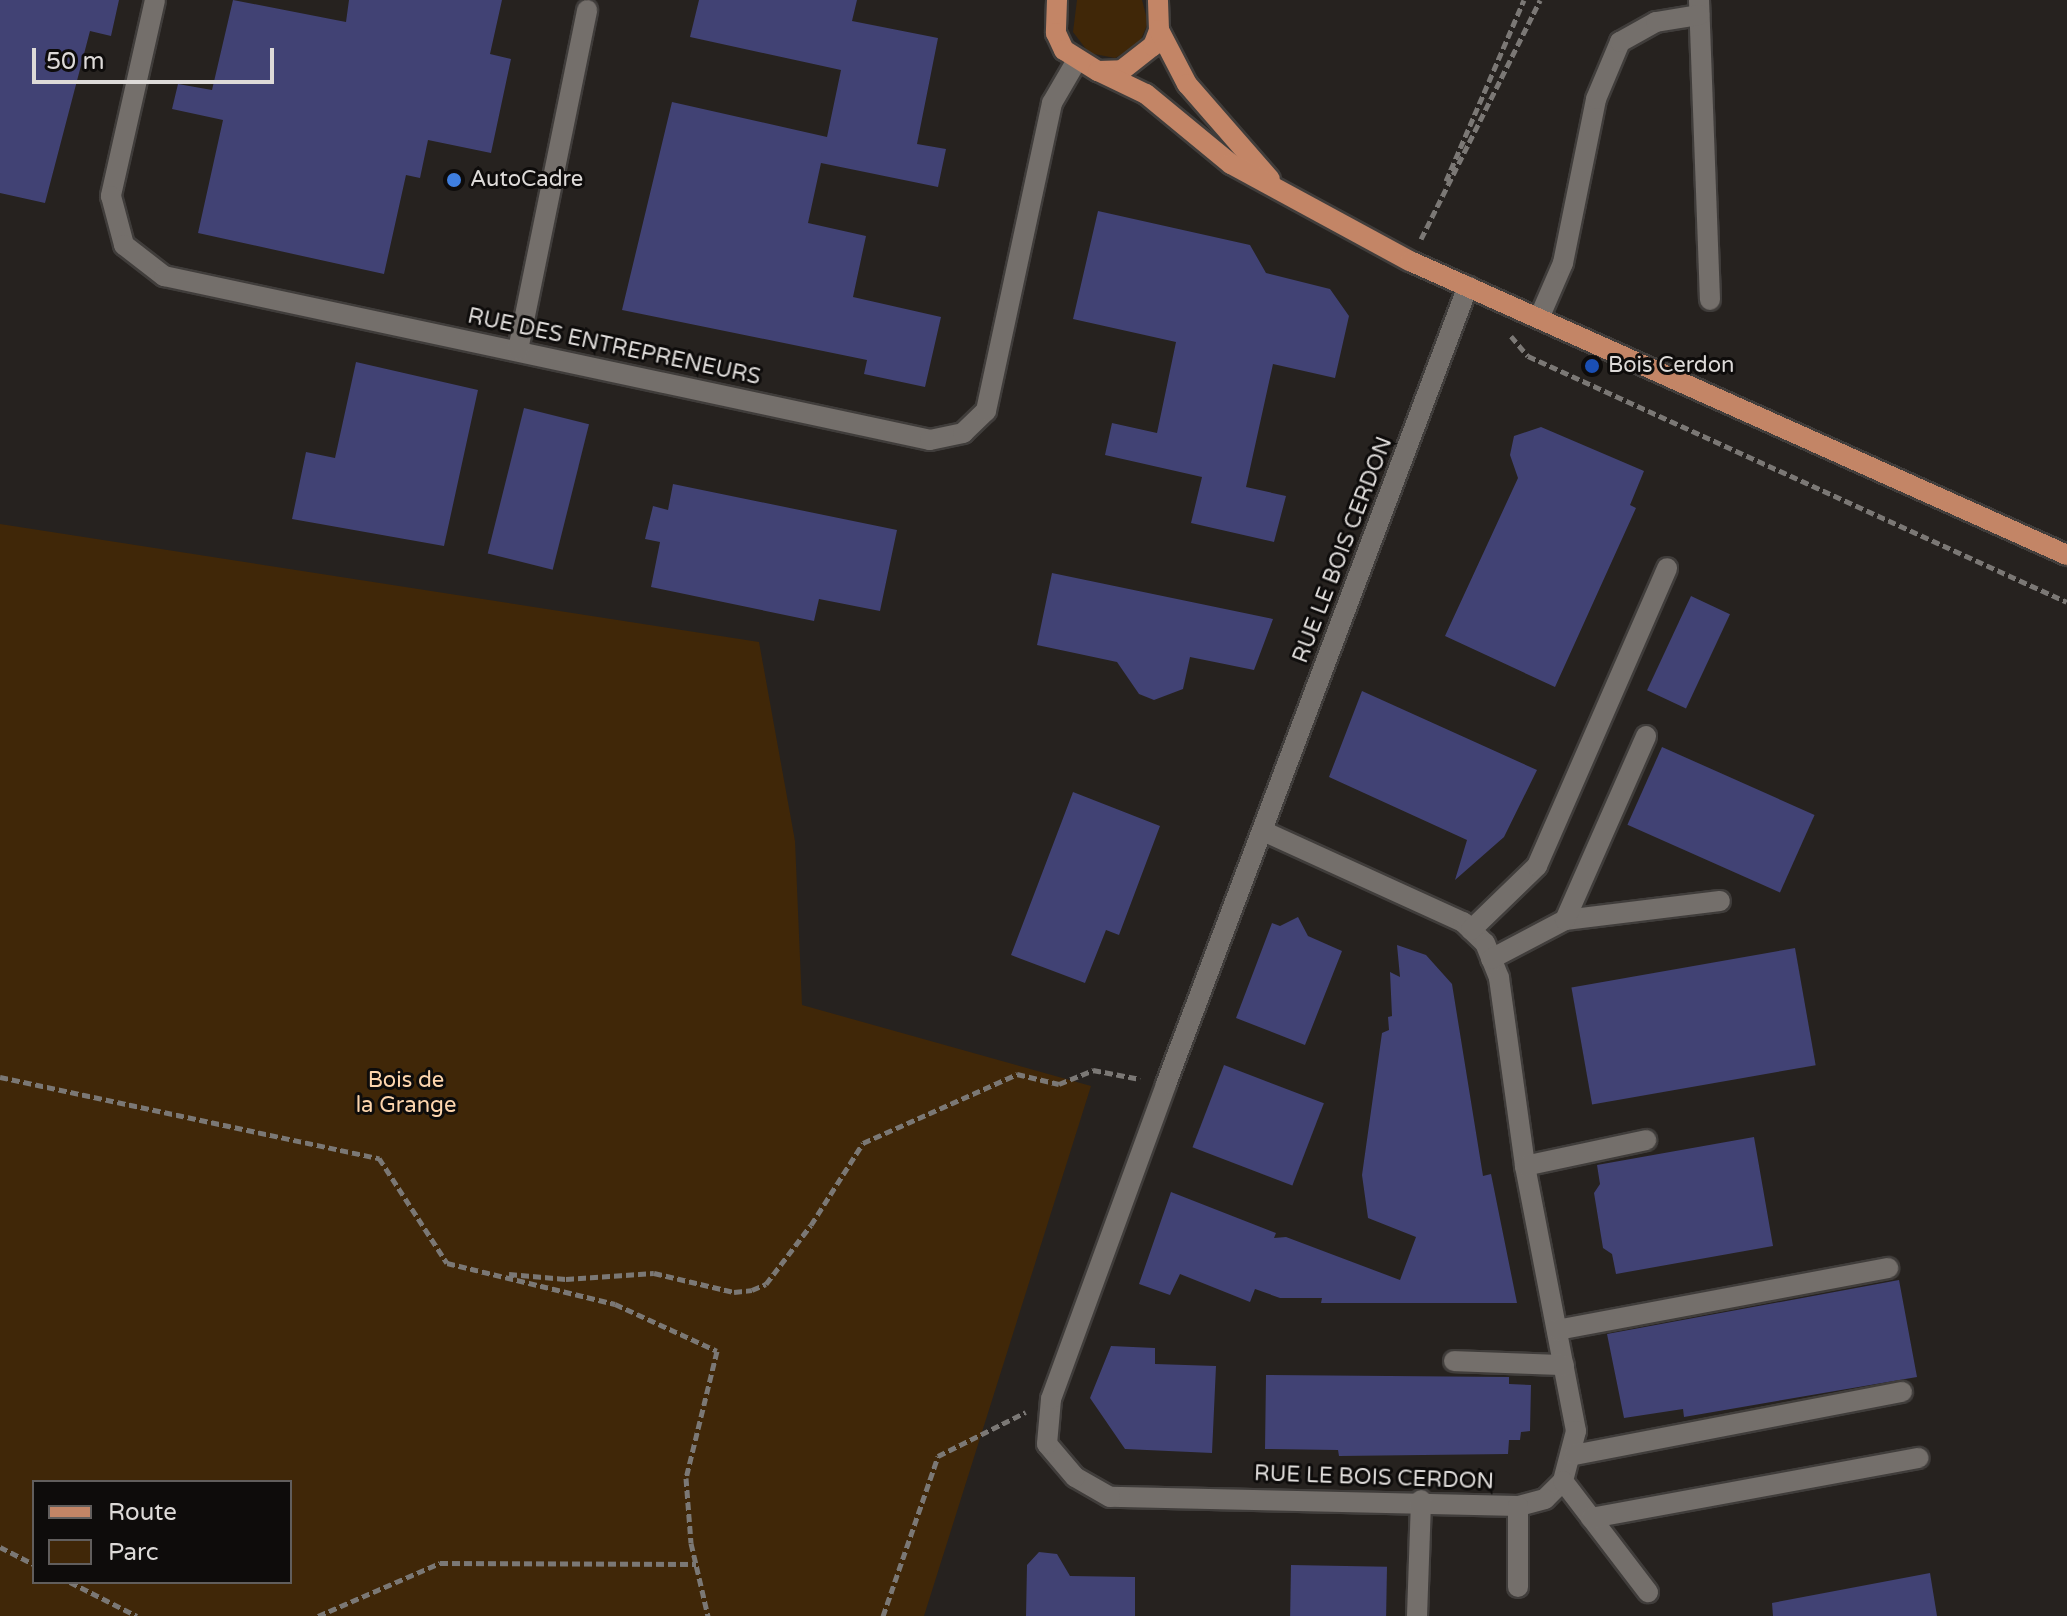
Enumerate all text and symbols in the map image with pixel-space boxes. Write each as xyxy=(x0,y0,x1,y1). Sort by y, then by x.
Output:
scale bar xyxy=(36,32,278,82)
text: 50 m xyxy=(46,47,104,76)
place label: AutoCadre xyxy=(470,167,583,193)
marker: AutoCadre xyxy=(445,171,463,189)
street label: RUE DES ENTREPRENEURS xyxy=(465,303,763,391)
place label: Bois Cerdon xyxy=(1608,353,1734,379)
marker: Bois Cerdon xyxy=(1583,357,1601,375)
street label: RUE LE BOIS CERDON xyxy=(1288,433,1398,667)
park label: Bois de la Grange xyxy=(356,1067,456,1118)
street label: RUE LE BOIS CERDON xyxy=(1254,1461,1494,1495)
legend xyxy=(32,1480,292,1584)
text: Route xyxy=(108,1498,177,1527)
text: Parc xyxy=(108,1538,159,1567)

